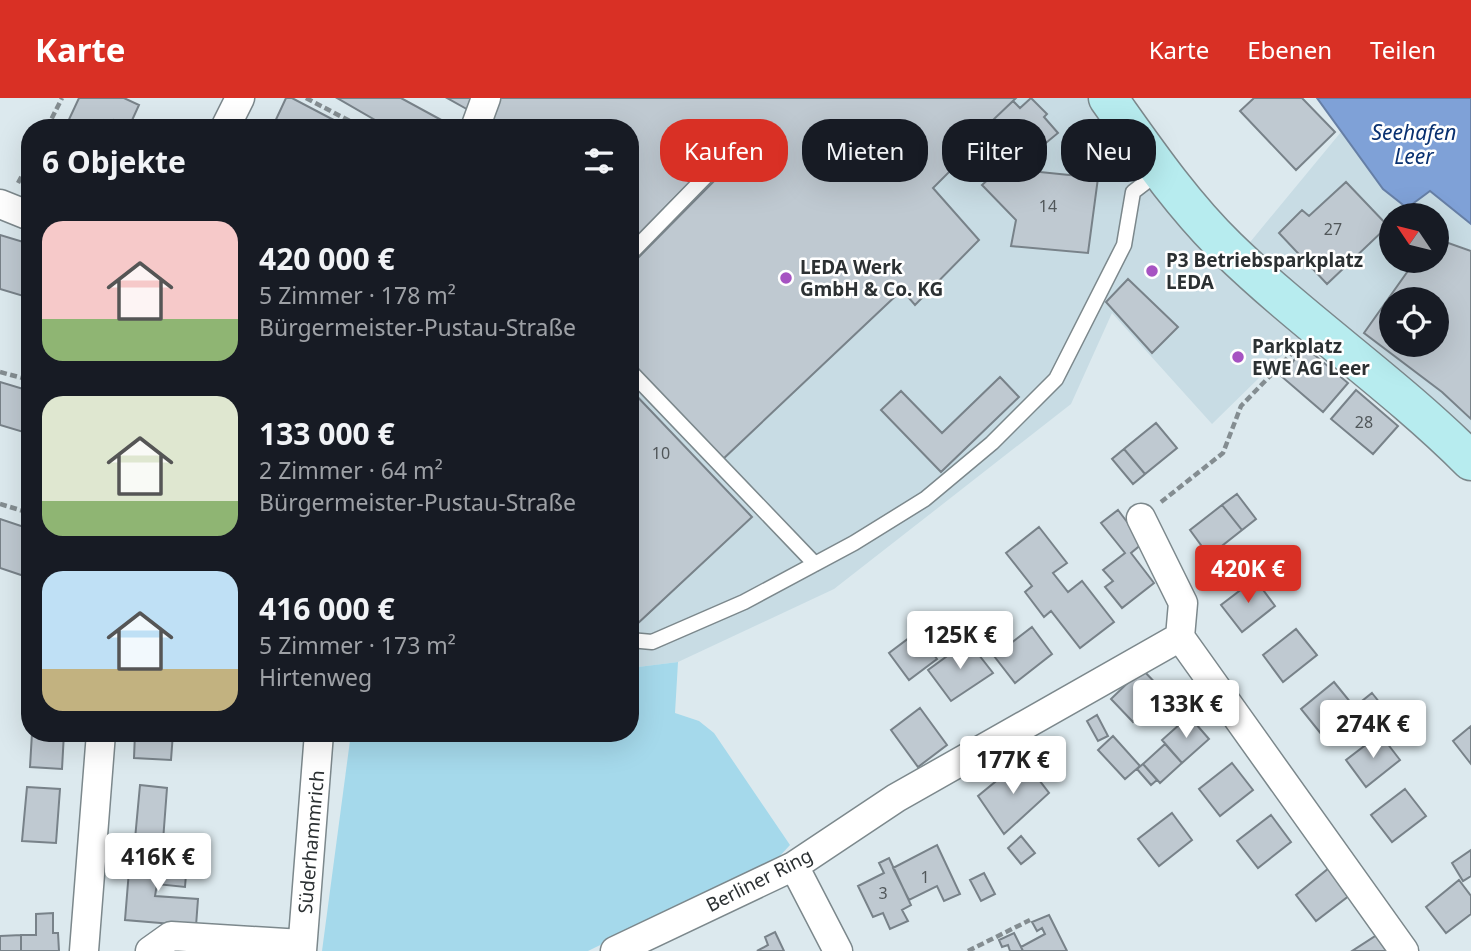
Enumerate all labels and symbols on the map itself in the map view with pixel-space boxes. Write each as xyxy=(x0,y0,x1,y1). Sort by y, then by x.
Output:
water label: Seehafen Leer xyxy=(1372,118,1456,170)
house number: 14 xyxy=(1039,195,1057,217)
north arrow xyxy=(1379,203,1449,273)
house number: 27 xyxy=(1324,218,1342,240)
place label: P3 Betriebsparkplatz LEDA xyxy=(1166,247,1363,295)
place label: LEDA Werk GmbH & Co. KG xyxy=(800,254,943,302)
marker: P3 Betriebsparkplatz LEDA xyxy=(1144,263,1160,279)
marker: LEDA Werk GmbH & Co. KG xyxy=(778,270,794,286)
place label: Parkplatz EWE AG Leer xyxy=(1252,333,1370,381)
marker: Parkplatz EWE AG Leer xyxy=(1230,349,1246,365)
house number: 28 xyxy=(1355,411,1373,433)
house number: 10 xyxy=(652,442,670,464)
pin: 420K € xyxy=(1191,546,1305,605)
pin: 125K € xyxy=(903,612,1017,671)
pin: 133K € xyxy=(1129,680,1243,740)
pin: 274K € xyxy=(1316,700,1430,760)
pin: 177K € xyxy=(956,736,1070,796)
street label: Süderhammrich xyxy=(292,769,330,915)
pin: 416K € xyxy=(101,834,215,893)
street label: Berliner Ring xyxy=(701,842,817,918)
house number: 1 xyxy=(920,866,930,888)
house number: 3 xyxy=(878,882,888,904)

